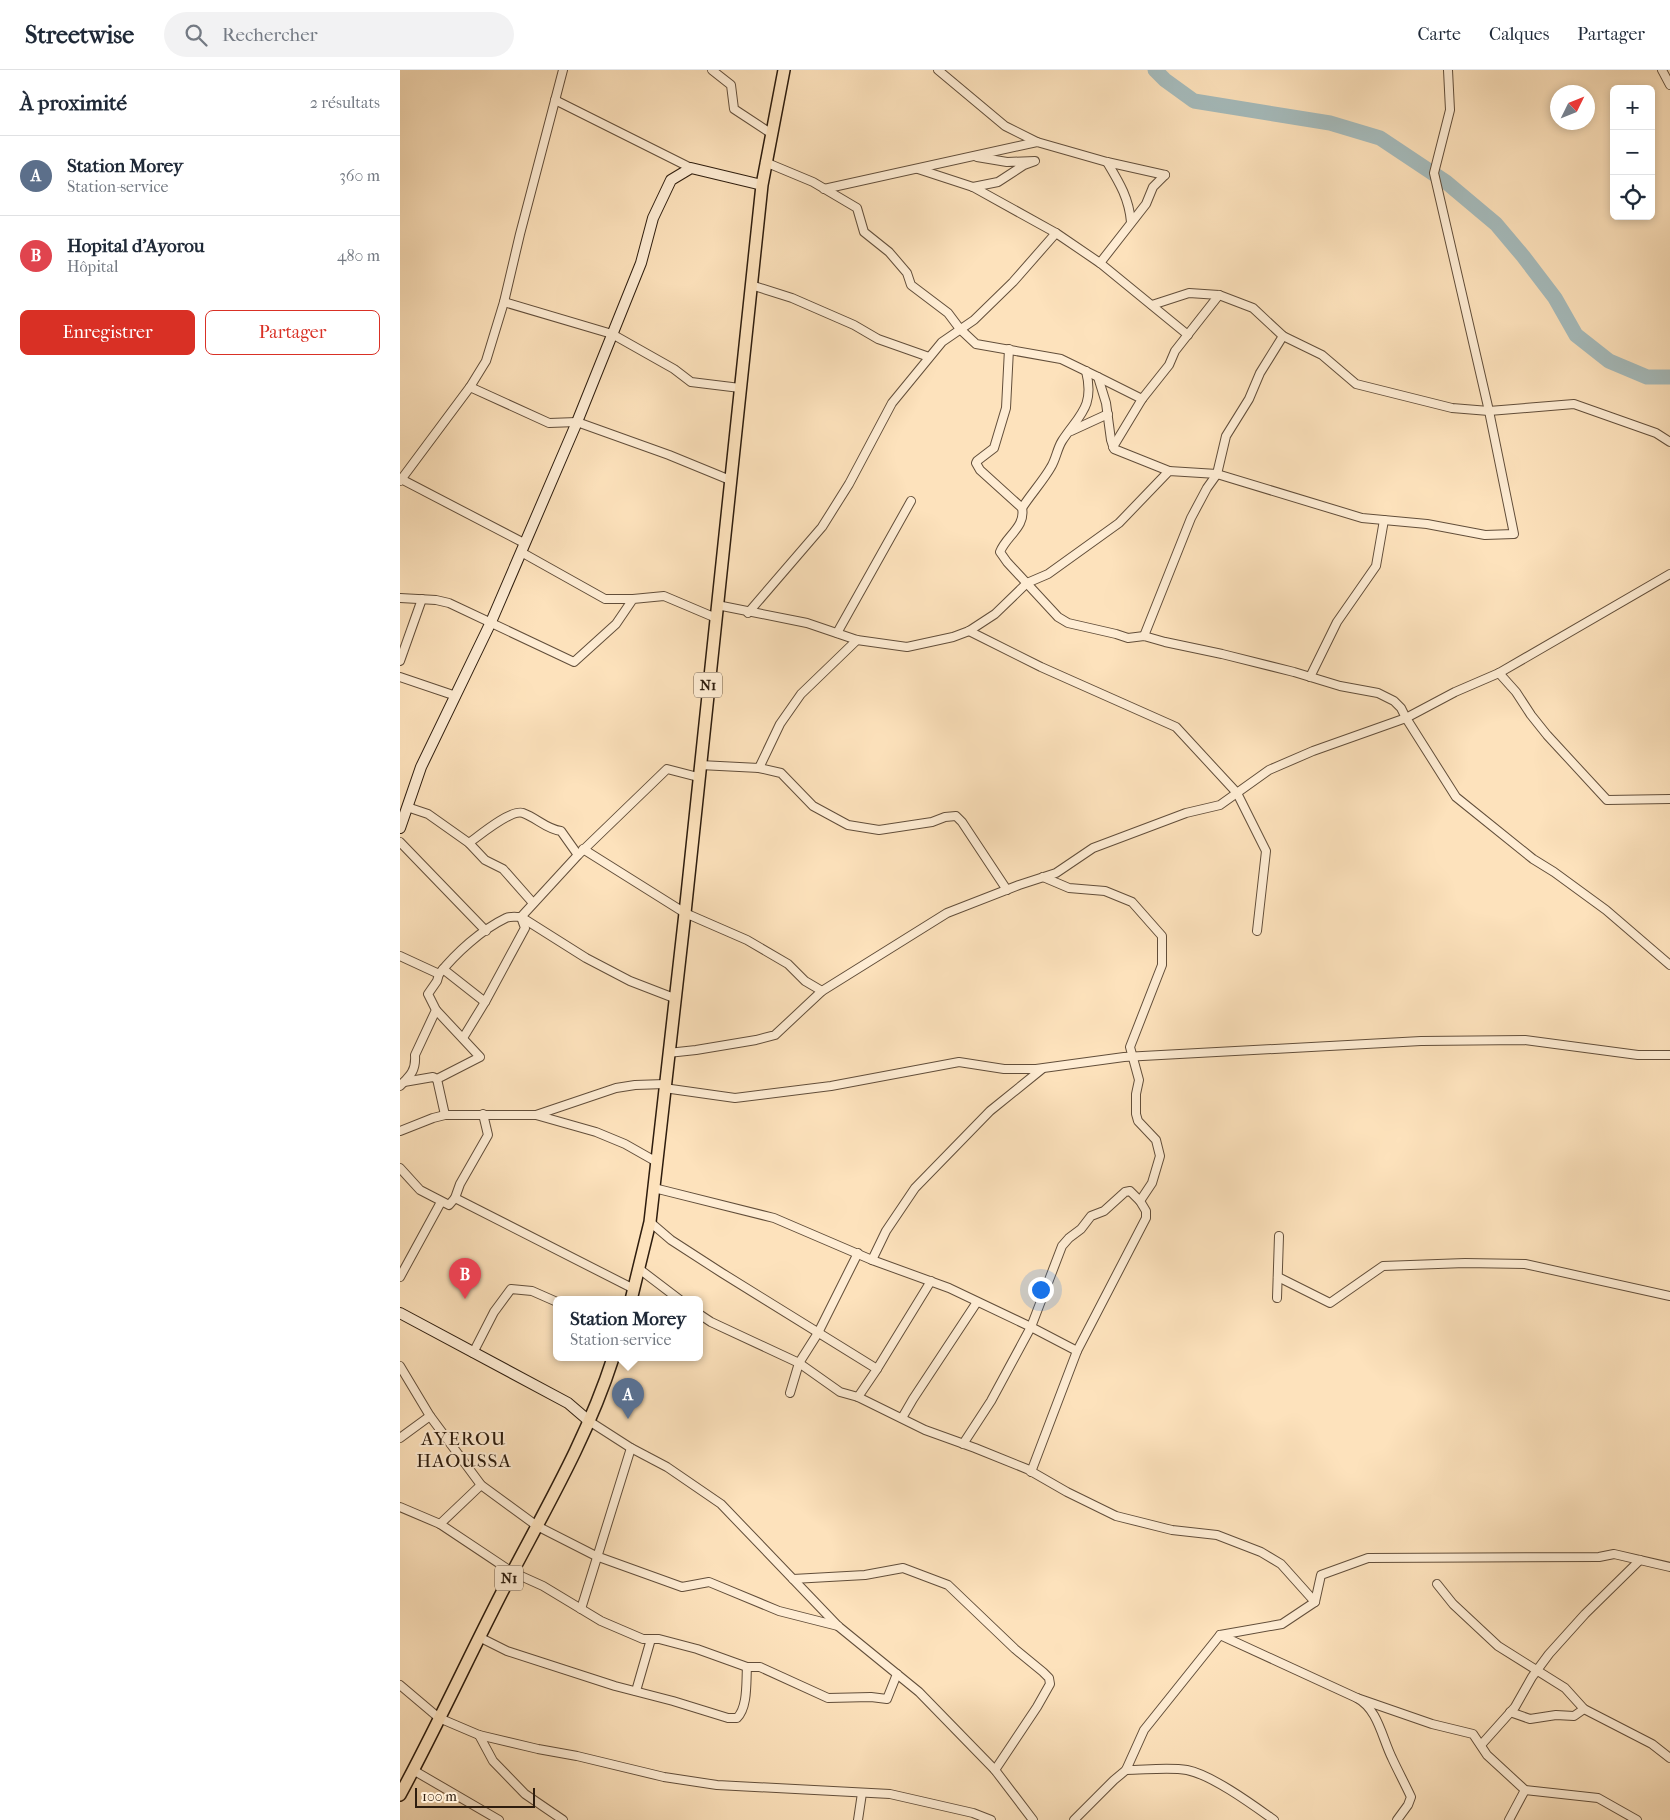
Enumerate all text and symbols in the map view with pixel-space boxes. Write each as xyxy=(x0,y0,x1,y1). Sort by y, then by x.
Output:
search box xyxy=(164,12,514,57)
text: Streetwise xyxy=(25,21,134,49)
icon: search xyxy=(182,21,210,49)
text: Rechercher xyxy=(222,24,318,46)
text: Carte xyxy=(1418,24,1461,45)
text: Calques xyxy=(1489,24,1549,45)
text: Partager xyxy=(1577,24,1645,45)
north arrow xyxy=(1550,85,1595,130)
map controls xyxy=(1610,85,1655,220)
button: + xyxy=(1610,85,1655,130)
text: À proximité xyxy=(20,91,127,115)
text: 2 résultats xyxy=(310,93,380,112)
button: − xyxy=(1610,130,1655,175)
text: Station Morey xyxy=(67,155,183,177)
text: A xyxy=(31,166,41,185)
text: 360 m xyxy=(339,166,380,185)
button: locate xyxy=(1610,175,1655,220)
text: Station-service xyxy=(67,177,168,196)
text: Hopital d'Ayorou xyxy=(67,235,205,257)
text: B xyxy=(31,246,41,265)
text: 480 m xyxy=(337,246,380,265)
text: Hôpital xyxy=(67,257,118,276)
button: Enregistrer xyxy=(20,310,195,355)
button: Partager xyxy=(205,310,380,355)
road number: N1 xyxy=(694,672,722,698)
pin: B xyxy=(449,1258,481,1299)
your location xyxy=(1028,1277,1054,1303)
popup xyxy=(553,1296,703,1361)
text: Station Morey xyxy=(570,1308,686,1330)
text: Station-service xyxy=(570,1330,671,1349)
pin: A xyxy=(612,1378,644,1419)
district label: AYEROU HAOUSSA xyxy=(416,1428,512,1472)
road number: N1 xyxy=(495,1566,523,1590)
scale bar xyxy=(415,1785,535,1808)
text: 100 m xyxy=(422,1788,457,1805)

